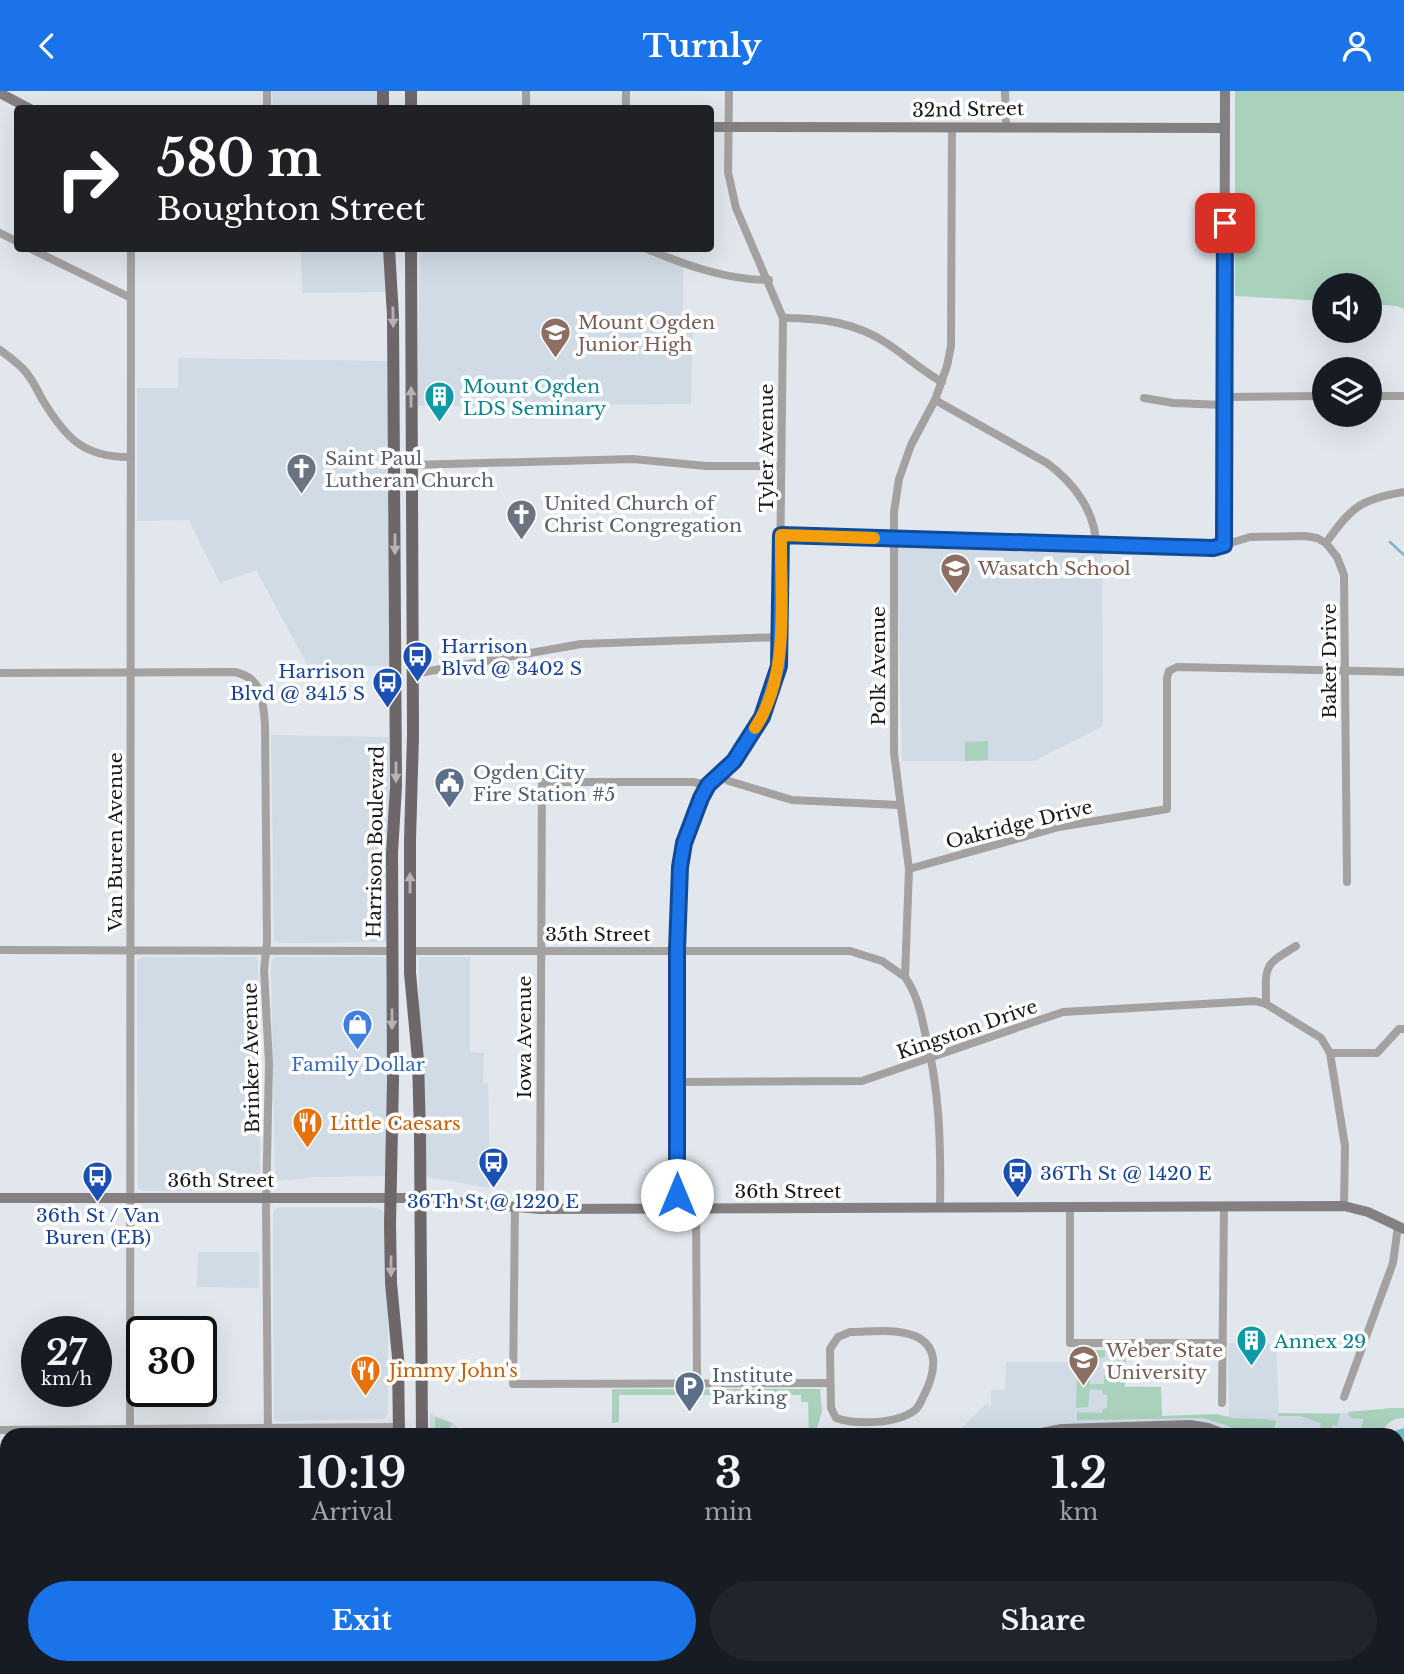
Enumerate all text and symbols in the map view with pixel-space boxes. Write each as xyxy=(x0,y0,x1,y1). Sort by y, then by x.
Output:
text: Turnly xyxy=(642,26,762,66)
icon: back xyxy=(28,27,66,65)
icon: person xyxy=(1338,27,1376,65)
street label: 32nd Street xyxy=(912,97,1025,122)
text: 580 m xyxy=(157,128,322,189)
icon: right xyxy=(42,133,133,224)
text: Boughton Street xyxy=(157,189,426,229)
pin xyxy=(1195,193,1255,253)
icon: arrive xyxy=(1206,204,1244,242)
map controls xyxy=(1312,273,1382,427)
button: sound xyxy=(1312,273,1382,343)
one-way arrow xyxy=(387,306,399,328)
place label: Mount Ogden Junior High xyxy=(575,311,715,356)
school or university icon: Mount Ogden Junior High xyxy=(538,316,572,360)
button: layers xyxy=(1312,357,1382,427)
place label: Mount Ogden LDS Seminary xyxy=(463,375,606,420)
building icon: Mount Ogden LDS Seminary xyxy=(423,380,457,424)
street label: Tyler Avenue xyxy=(755,384,778,512)
one-way arrow xyxy=(405,385,417,407)
place label: Saint Paul Lutheran Church xyxy=(325,447,494,492)
church icon: Saint Paul Lutheran Church xyxy=(285,452,319,496)
place label: United Church of Christ Congregation xyxy=(544,492,742,537)
church icon: United Church of Christ Congregation xyxy=(504,497,538,541)
one-way arrow xyxy=(389,533,401,555)
school or university icon: Wasatch School xyxy=(938,551,972,595)
place label: Wasatch School xyxy=(977,557,1131,580)
street label: Baker Drive xyxy=(1318,603,1341,719)
street label: Polk Avenue xyxy=(867,606,890,726)
place label: Harrison Blvd @ 3402 S xyxy=(441,635,582,680)
bus stop icon: Harrison Blvd @ 3402 S xyxy=(401,640,435,684)
place label: Harrison Blvd @ 3415 S xyxy=(230,660,365,705)
bus stop icon: Harrison Blvd @ 3415 S xyxy=(371,665,405,709)
street label: Harrison Boulevard xyxy=(362,745,389,938)
street label: Van Buren Avenue xyxy=(104,752,127,933)
one-way arrow xyxy=(390,761,402,783)
place label: Ogden City Fire Station #5 xyxy=(473,761,615,806)
public building icon: Ogden City Fire Station #5 xyxy=(433,766,467,810)
street label: Oakridge Drive xyxy=(943,795,1095,854)
one-way arrow xyxy=(404,871,416,893)
street label: 35th Street xyxy=(545,923,651,946)
street label: Iowa Avenue xyxy=(513,976,536,1098)
street label: Brinker Avenue xyxy=(239,982,264,1134)
street label: Kingston Drive xyxy=(894,995,1040,1064)
shop icon: Family Dollar xyxy=(341,1008,375,1052)
one-way arrow xyxy=(386,1008,398,1030)
place label: Family Dollar xyxy=(291,1053,425,1076)
restaurant icon: Little Caesars xyxy=(290,1106,324,1150)
place label: Little Caesars xyxy=(330,1112,461,1135)
bus stop icon: 36Th St @ 1220 E xyxy=(476,1145,510,1189)
bus stop icon: 36Th St @ 1420 E xyxy=(1000,1156,1034,1200)
position arrow xyxy=(640,1158,714,1232)
bus stop icon: 36th St / Van Buren (EB) xyxy=(81,1159,115,1203)
place label: 36Th St @ 1420 E xyxy=(1040,1162,1212,1185)
street label: 36th Street xyxy=(168,1169,275,1192)
street label: 36th Street xyxy=(735,1180,842,1203)
place label: 36Th St @ 1220 E xyxy=(407,1190,579,1213)
place label: 36th St / Van Buren (EB) xyxy=(36,1204,160,1249)
one-way arrow xyxy=(385,1255,397,1277)
speed limit sign: 30 xyxy=(126,1316,217,1407)
building icon: Annex 29 xyxy=(1234,1324,1268,1368)
place label: Annex 29 xyxy=(1273,1330,1366,1353)
text: 27 xyxy=(46,1331,87,1374)
place label: Weber State University xyxy=(1105,1339,1223,1384)
school or university icon: Weber State University xyxy=(1066,1344,1100,1388)
restaurant icon: Jimmy John's xyxy=(349,1353,383,1397)
place label: Jimmy John's xyxy=(386,1359,518,1382)
place label: Institute Parking xyxy=(712,1364,793,1409)
text: km/h xyxy=(41,1368,92,1390)
parking icon: Institute Parking xyxy=(672,1369,706,1413)
text: 10:19 xyxy=(298,1447,406,1499)
text: 3 xyxy=(715,1447,742,1499)
text: 1.2 xyxy=(1051,1447,1107,1499)
text: Arrival xyxy=(311,1498,393,1526)
text: min xyxy=(704,1498,753,1526)
text: km xyxy=(1059,1498,1098,1526)
button: Exit xyxy=(28,1581,696,1661)
button: Share xyxy=(710,1581,1377,1661)

